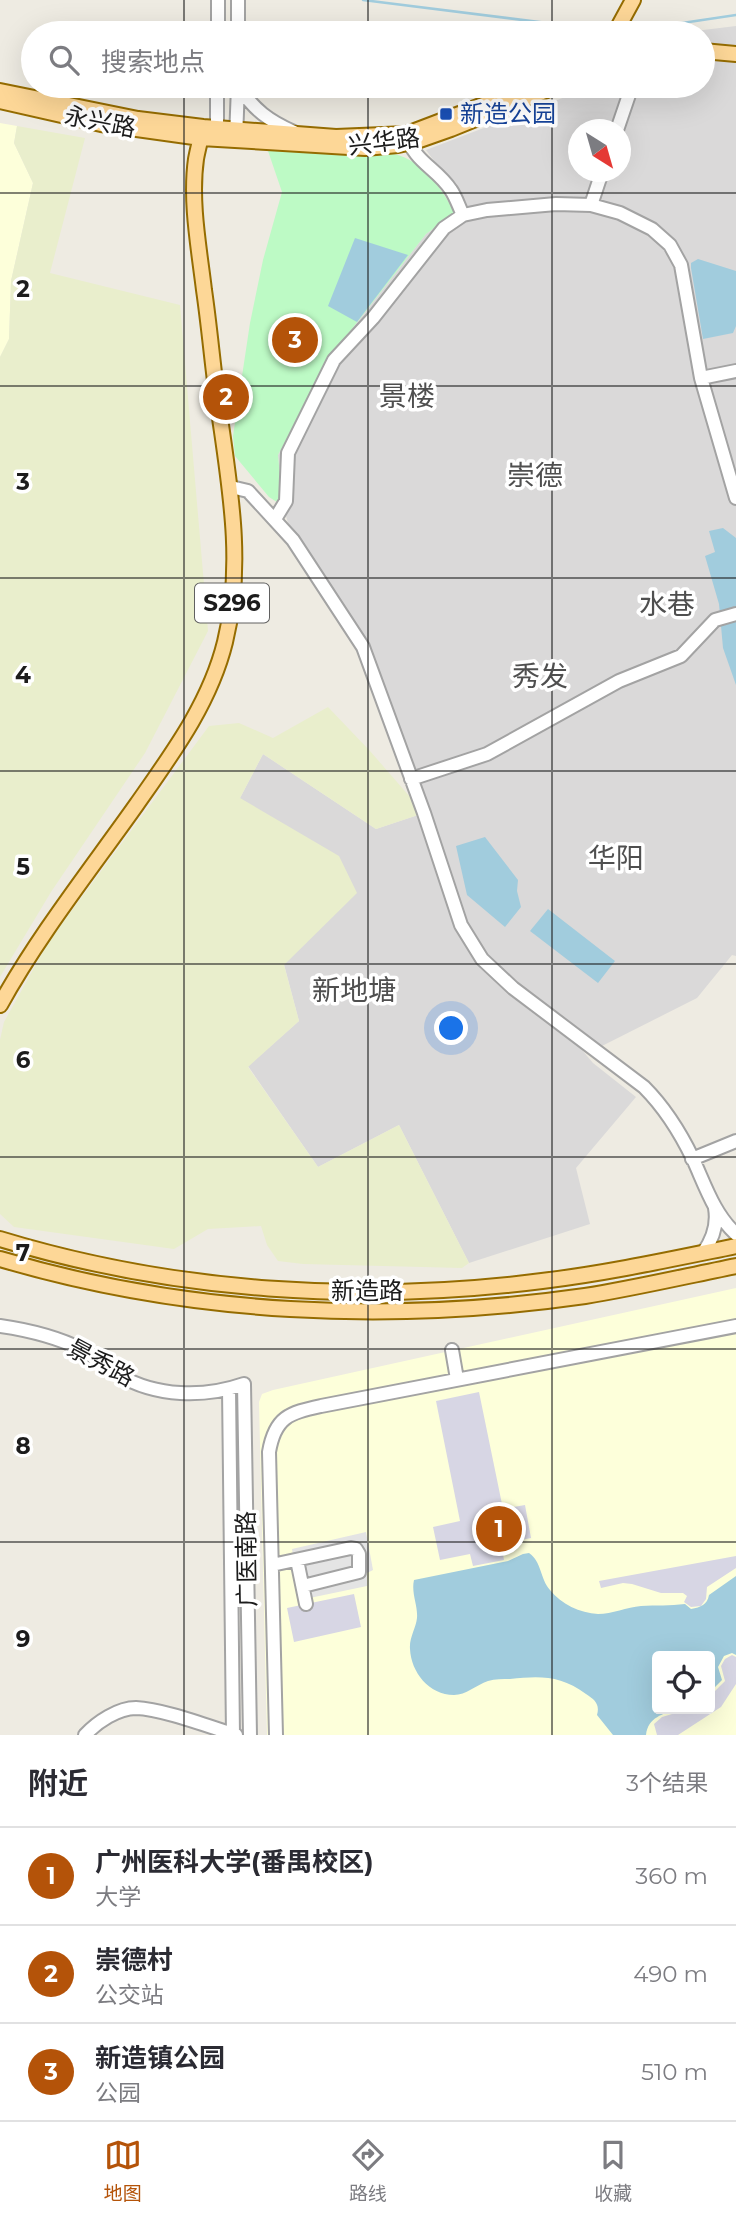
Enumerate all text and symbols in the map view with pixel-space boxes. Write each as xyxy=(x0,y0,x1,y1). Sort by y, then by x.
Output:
search box xyxy=(21,21,715,98)
icon: search xyxy=(45,41,83,79)
text: 搜索地点 xyxy=(101,46,205,78)
place label: 新造公园 xyxy=(460,99,556,128)
street label: 永兴路 xyxy=(62,100,138,143)
marker: 新造公园 xyxy=(438,106,454,122)
north arrow xyxy=(568,119,631,182)
street label: 兴华路 xyxy=(346,123,421,160)
text: 2 xyxy=(16,275,30,303)
pin: 3 xyxy=(272,314,318,366)
pin: 2 xyxy=(203,371,249,423)
district label: 景楼 xyxy=(379,379,435,413)
district label: 崇德 xyxy=(507,458,563,492)
text: 3 xyxy=(15,468,30,496)
road number: S296 xyxy=(195,583,269,622)
district label: 水巷 xyxy=(639,587,695,621)
district label: 秀发 xyxy=(512,659,568,693)
text: 4 xyxy=(15,661,31,689)
district label: 华阳 xyxy=(588,841,644,875)
text: 5 xyxy=(16,853,30,881)
district label: 新地塘 xyxy=(312,973,396,1007)
your location xyxy=(434,1011,468,1045)
text: 6 xyxy=(16,1046,31,1074)
text: 7 xyxy=(16,1239,30,1267)
street label: 新造路 xyxy=(331,1276,403,1305)
street label: 景秀路 xyxy=(63,1333,140,1392)
text: 8 xyxy=(15,1432,31,1460)
pin: 1 xyxy=(476,1503,522,1555)
street label: 广医南路 xyxy=(231,1511,262,1607)
text: 9 xyxy=(16,1625,30,1653)
map controls xyxy=(652,1651,715,1714)
button: locate xyxy=(652,1651,715,1714)
text: 附近 xyxy=(28,1765,88,1802)
text: 3个结果 xyxy=(626,1769,708,1797)
text: 广州医科大学(番禺校区) xyxy=(95,1846,374,1878)
text: 1 xyxy=(46,1862,56,1890)
text: 360 m xyxy=(635,1862,708,1890)
text: 大学 xyxy=(95,1883,141,1911)
text: 崇德村 xyxy=(95,1944,173,1976)
text: 2 xyxy=(44,1960,58,1988)
text: 490 m xyxy=(633,1960,708,1988)
text: 公交站 xyxy=(95,1981,164,2009)
text: 新造镇公园 xyxy=(95,2042,225,2074)
text: 3 xyxy=(44,2058,58,2086)
text: 510 m xyxy=(641,2058,708,2086)
text: 公园 xyxy=(95,2079,141,2107)
tab: 地图 xyxy=(104,2136,142,2205)
tab: 路线 xyxy=(349,2136,387,2205)
tab: 收藏 xyxy=(594,2136,632,2205)

